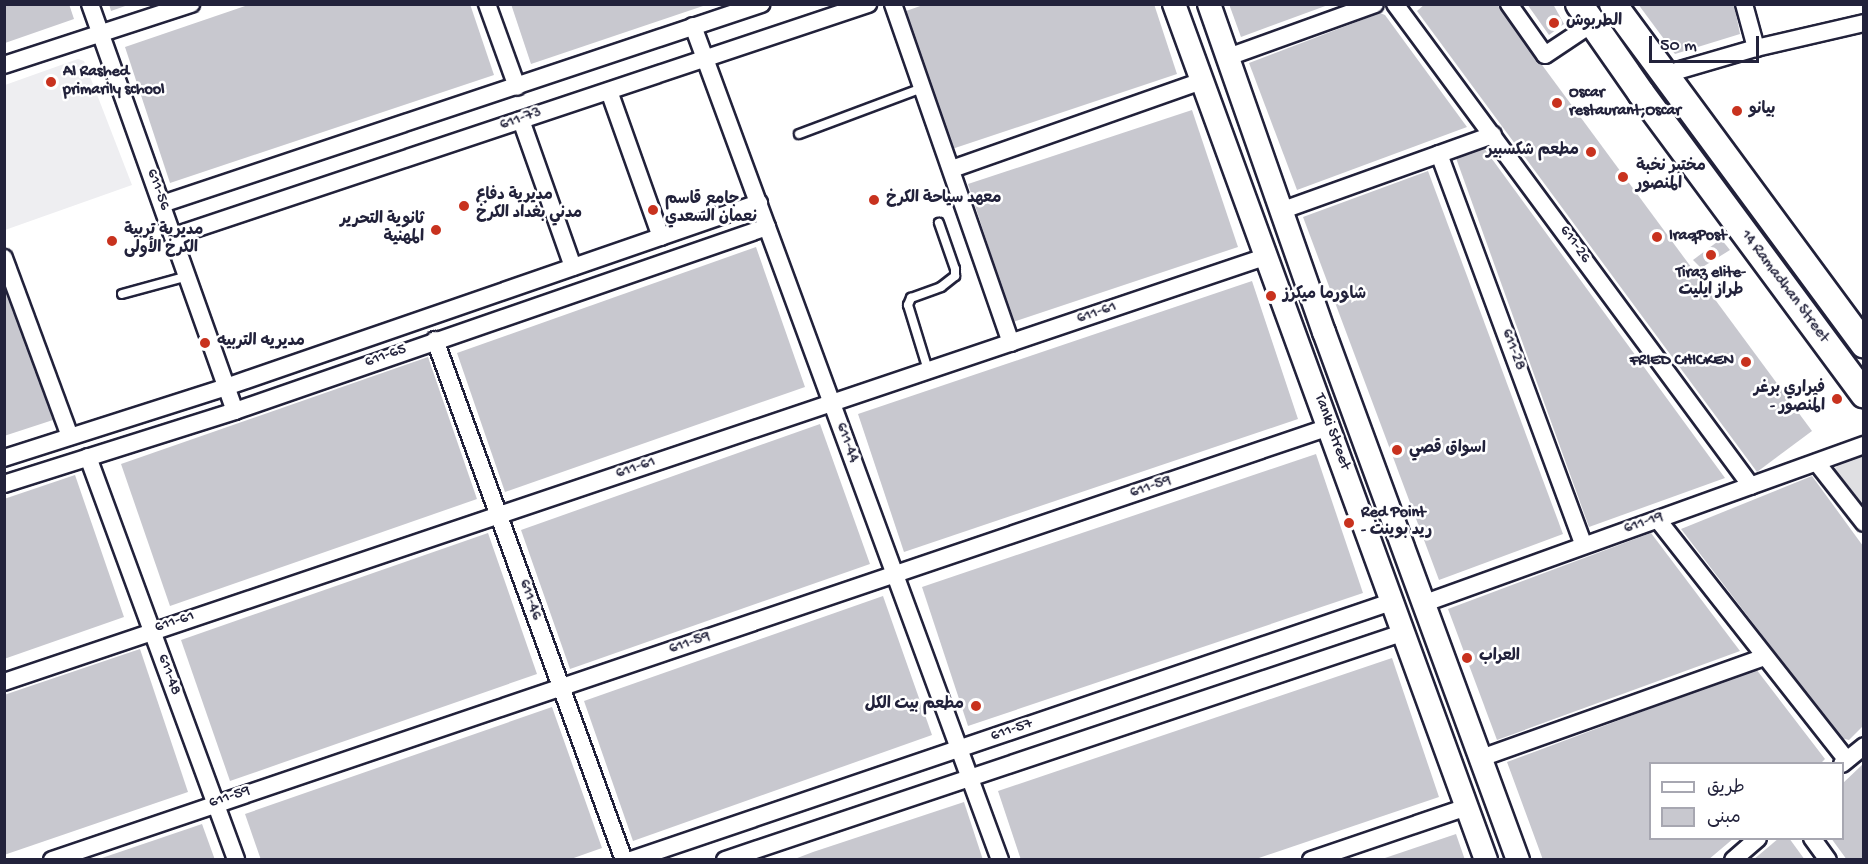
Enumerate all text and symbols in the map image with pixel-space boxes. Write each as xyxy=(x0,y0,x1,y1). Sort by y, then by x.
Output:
place label: الطربوش xyxy=(1566,13,1622,33)
marker: الطربوش xyxy=(1547,16,1561,30)
scale bar xyxy=(1652,24,1762,62)
text: 50 m xyxy=(1660,36,1697,57)
place label: Al Rashed primarily school xyxy=(63,63,165,101)
marker: Al Rashed primarily school xyxy=(44,75,58,89)
place label: Oscar restaurant;Oscar xyxy=(1569,84,1681,122)
marker: Oscar restaurant;Oscar xyxy=(1550,96,1564,110)
place label: بيانو xyxy=(1749,101,1775,121)
street label: 611-73 xyxy=(498,104,544,136)
marker: بيانو xyxy=(1730,104,1744,118)
place label: مطعم شكسبير xyxy=(1486,142,1579,162)
marker: مطعم شكسبير xyxy=(1584,145,1598,159)
place label: مختبر نخبة المنصور xyxy=(1636,158,1706,196)
street label: 611-56 xyxy=(141,167,173,213)
marker: مختبر نخبة المنصور xyxy=(1614,168,1632,186)
place label: مديرية دفاع مدني بغداد الكرخ xyxy=(476,187,582,225)
place label: معهد سياحة الكرخ xyxy=(886,190,1001,210)
place label: جامع قاسم نعمان السعدي xyxy=(665,191,759,229)
marker: معهد سياحة الكرخ xyxy=(867,193,881,207)
marker: مديرية دفاع مدني بغداد الكرخ xyxy=(457,199,471,213)
marker: جامع قاسم نعمان السعدي xyxy=(646,203,660,217)
place label: ثانوية التحرير المهنية xyxy=(340,211,424,249)
place label: مديرية تربية الكرخ الأولى xyxy=(124,222,203,260)
street label: 611-26 xyxy=(1554,222,1594,268)
marker: ثانوية التحرير المهنية xyxy=(429,223,443,237)
place label: IraqPost xyxy=(1669,227,1727,247)
street label: 14 Ramadhan Street xyxy=(1735,227,1833,347)
marker: IraqPost xyxy=(1650,230,1664,244)
marker: مديرية تربية الكرخ الأولى xyxy=(105,234,119,248)
marker: Tiraz elite- طراز ايليت xyxy=(1704,248,1718,262)
place label: Tiraz elite- طراز ايليت xyxy=(1676,264,1746,302)
place label: شاورما ميكرز xyxy=(1283,286,1366,306)
marker: شاورما ميكرز xyxy=(1264,289,1278,303)
street label: 611-61 xyxy=(1075,298,1119,330)
street label: 611-28 xyxy=(1496,327,1528,373)
place label: مديريه التربيه xyxy=(217,333,305,353)
marker: مديريه التربيه xyxy=(198,336,212,350)
street label: 611-65 xyxy=(363,341,409,373)
place label: FRIED CHICKEN xyxy=(1630,352,1734,372)
marker: FRIED CHICKEN xyxy=(1739,355,1753,369)
place label: فيراري برغر - المنصور xyxy=(1754,380,1825,418)
street label: Tanki Street xyxy=(1308,391,1354,473)
marker: فيراري برغر - المنصور xyxy=(1830,392,1844,406)
street label: 611-44 xyxy=(830,420,862,466)
place label: اسواق قصي xyxy=(1409,440,1486,460)
marker: اسواق قصي xyxy=(1390,443,1404,457)
street label: 611-61 xyxy=(614,453,658,485)
street label: 611-59 xyxy=(1128,472,1174,504)
place label: Red Point - ريد بوينت xyxy=(1361,504,1432,542)
street label: 611-19 xyxy=(1622,508,1666,540)
marker: Red Point - ريد بوينت xyxy=(1342,516,1356,530)
street label: 611-46 xyxy=(513,577,545,623)
street label: 611-61 xyxy=(153,608,197,638)
street label: 611-59 xyxy=(667,628,713,660)
place label: العراب xyxy=(1479,648,1520,668)
marker: العراب xyxy=(1460,651,1474,665)
street label: 611-48 xyxy=(152,652,184,698)
place label: مطعم بيت الكل xyxy=(865,696,964,716)
marker: مطعم بيت الكل xyxy=(969,699,983,713)
street label: 611-57 xyxy=(989,715,1035,747)
legend xyxy=(1649,762,1844,840)
text: طريق xyxy=(1707,778,1745,799)
street label: 611-59 xyxy=(207,782,253,814)
text: مبنى xyxy=(1707,808,1741,829)

